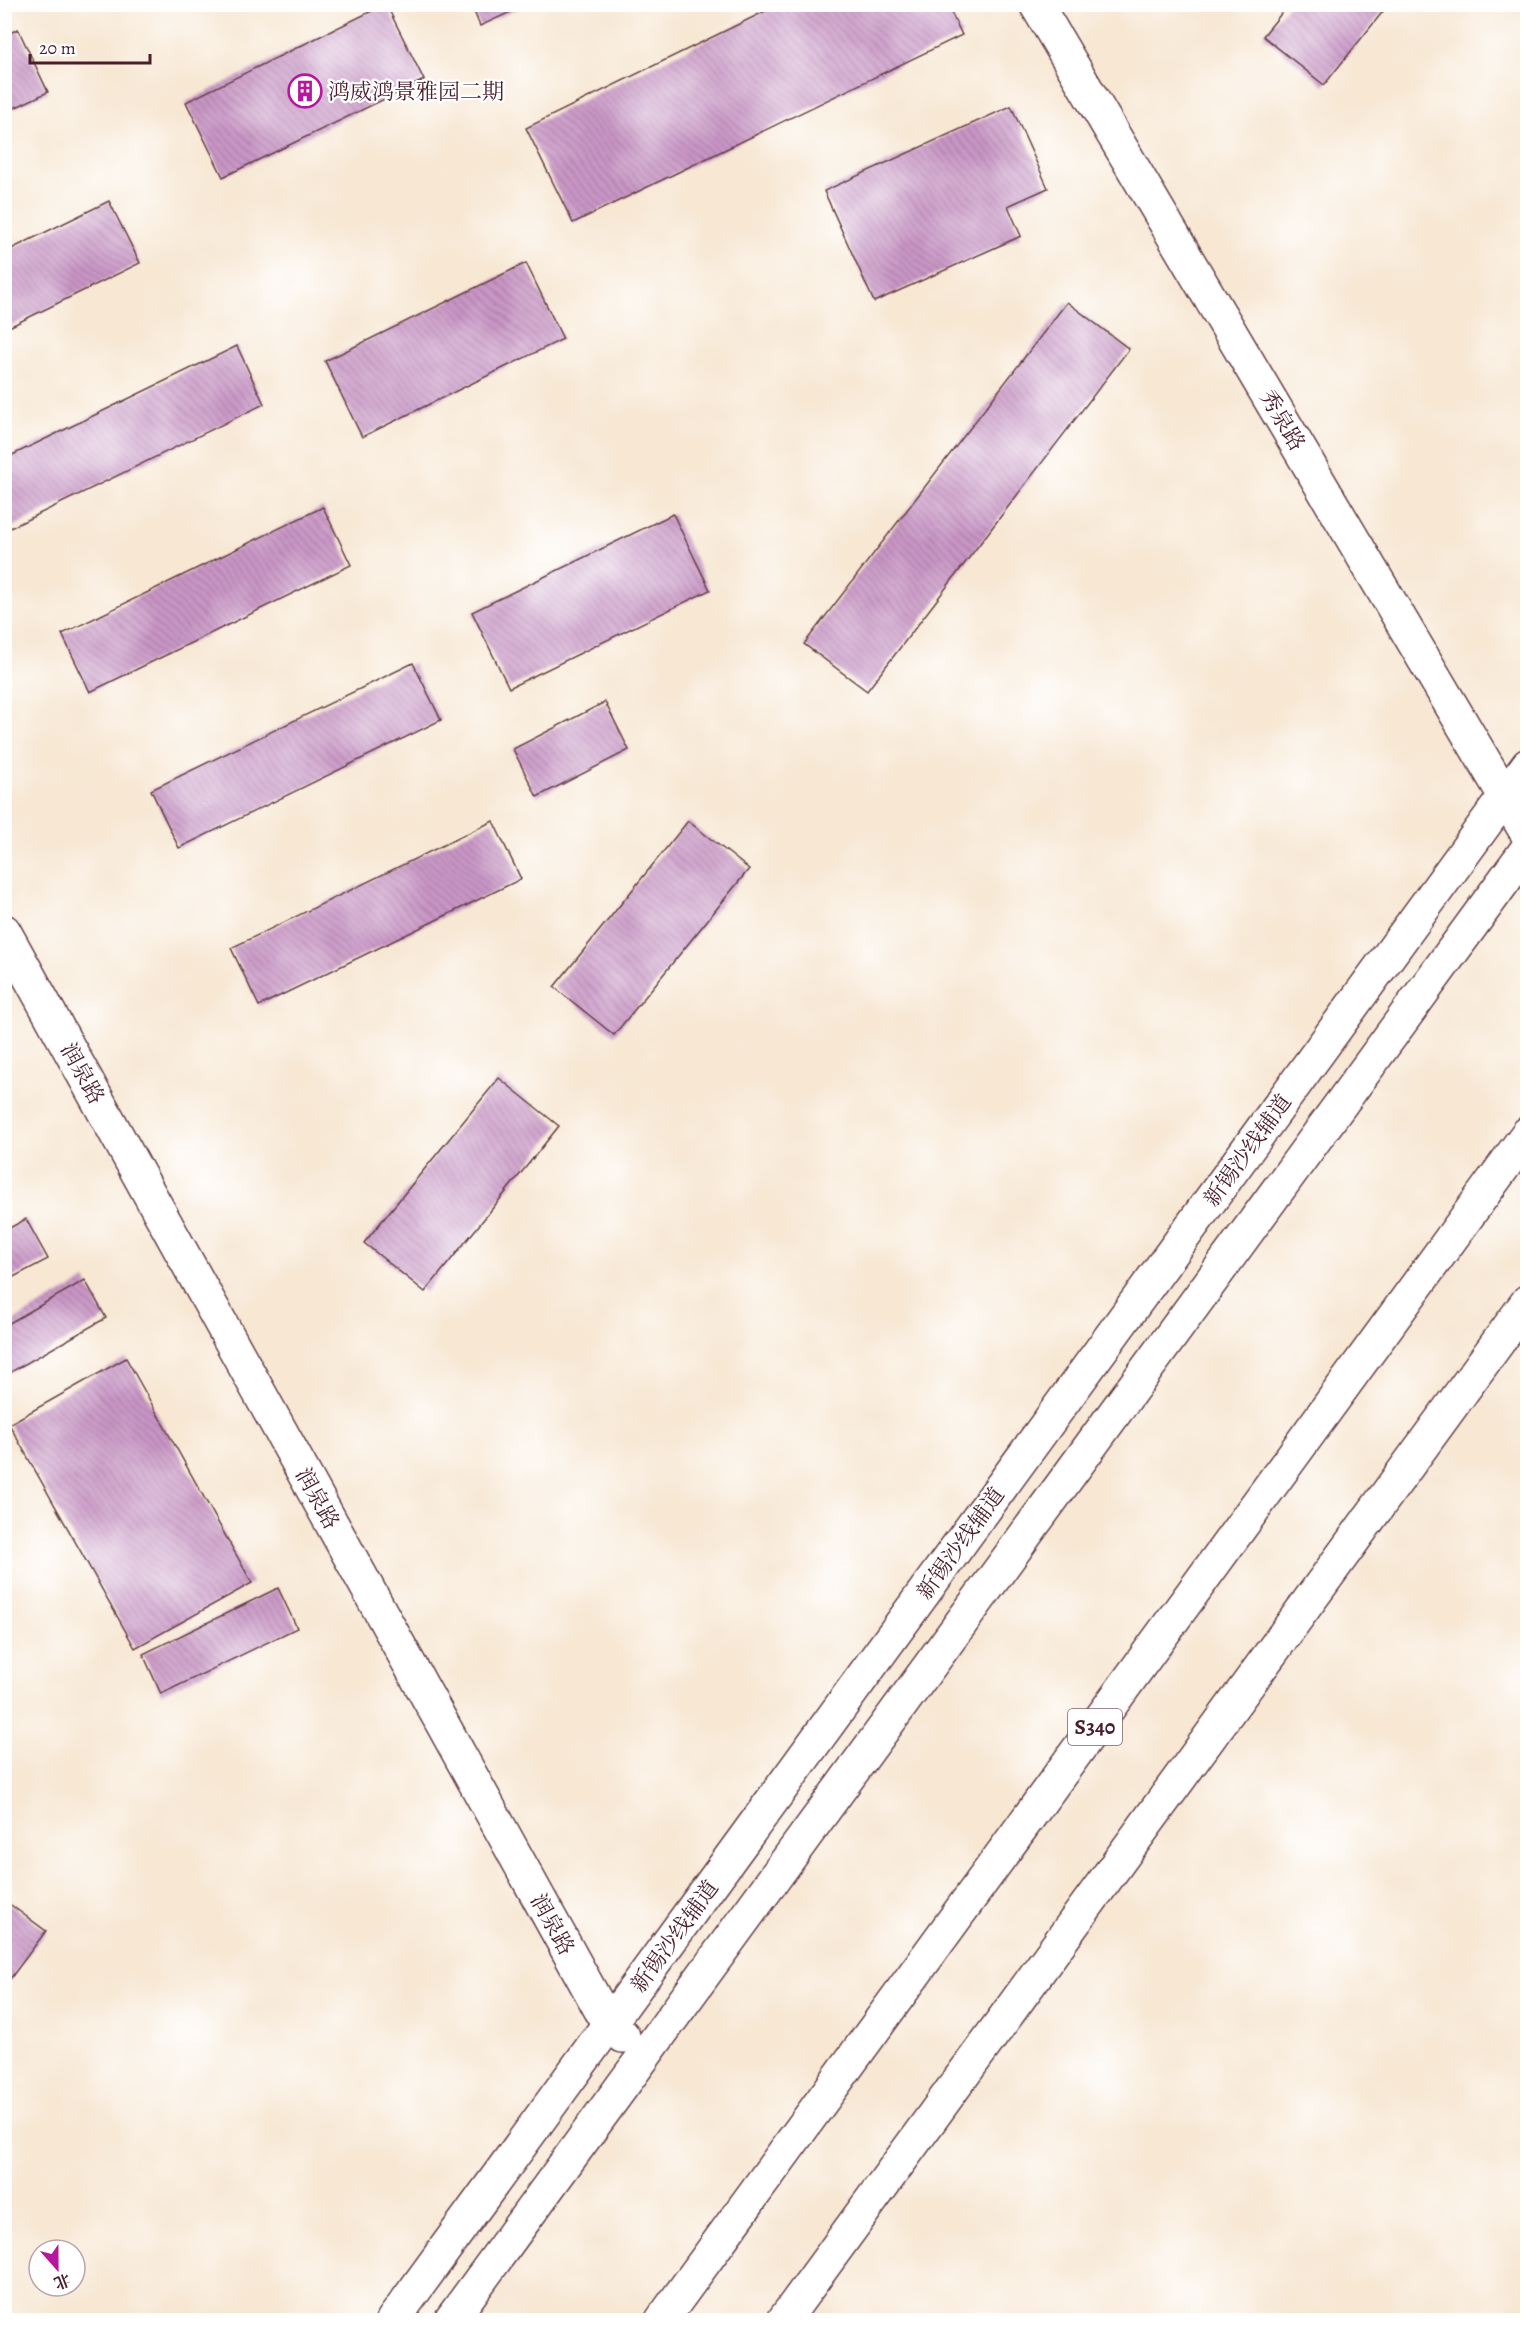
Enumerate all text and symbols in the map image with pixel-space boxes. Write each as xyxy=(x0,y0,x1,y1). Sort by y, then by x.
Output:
scale bar xyxy=(30,27,150,65)
text: 20 m xyxy=(39,36,76,60)
building icon: 鸿威鸿景雅园二期 xyxy=(287,73,323,109)
place label: 鸿威鸿景雅园二期 xyxy=(328,77,504,107)
street label: 秀泉路 xyxy=(1252,384,1312,457)
street label: 润泉路 xyxy=(53,1037,111,1110)
street label: 新锡沙线辅道 xyxy=(1197,1088,1299,1213)
street label: 润泉路 xyxy=(288,1462,346,1535)
street label: 新锡沙线辅道 xyxy=(910,1481,1012,1606)
road number: S340 xyxy=(1068,1709,1122,1745)
street label: 新锡沙线辅道 xyxy=(624,1874,726,1999)
street label: 润泉路 xyxy=(523,1888,581,1961)
north arrow xyxy=(27,2238,87,2298)
text: 北 xyxy=(51,2268,73,2294)

